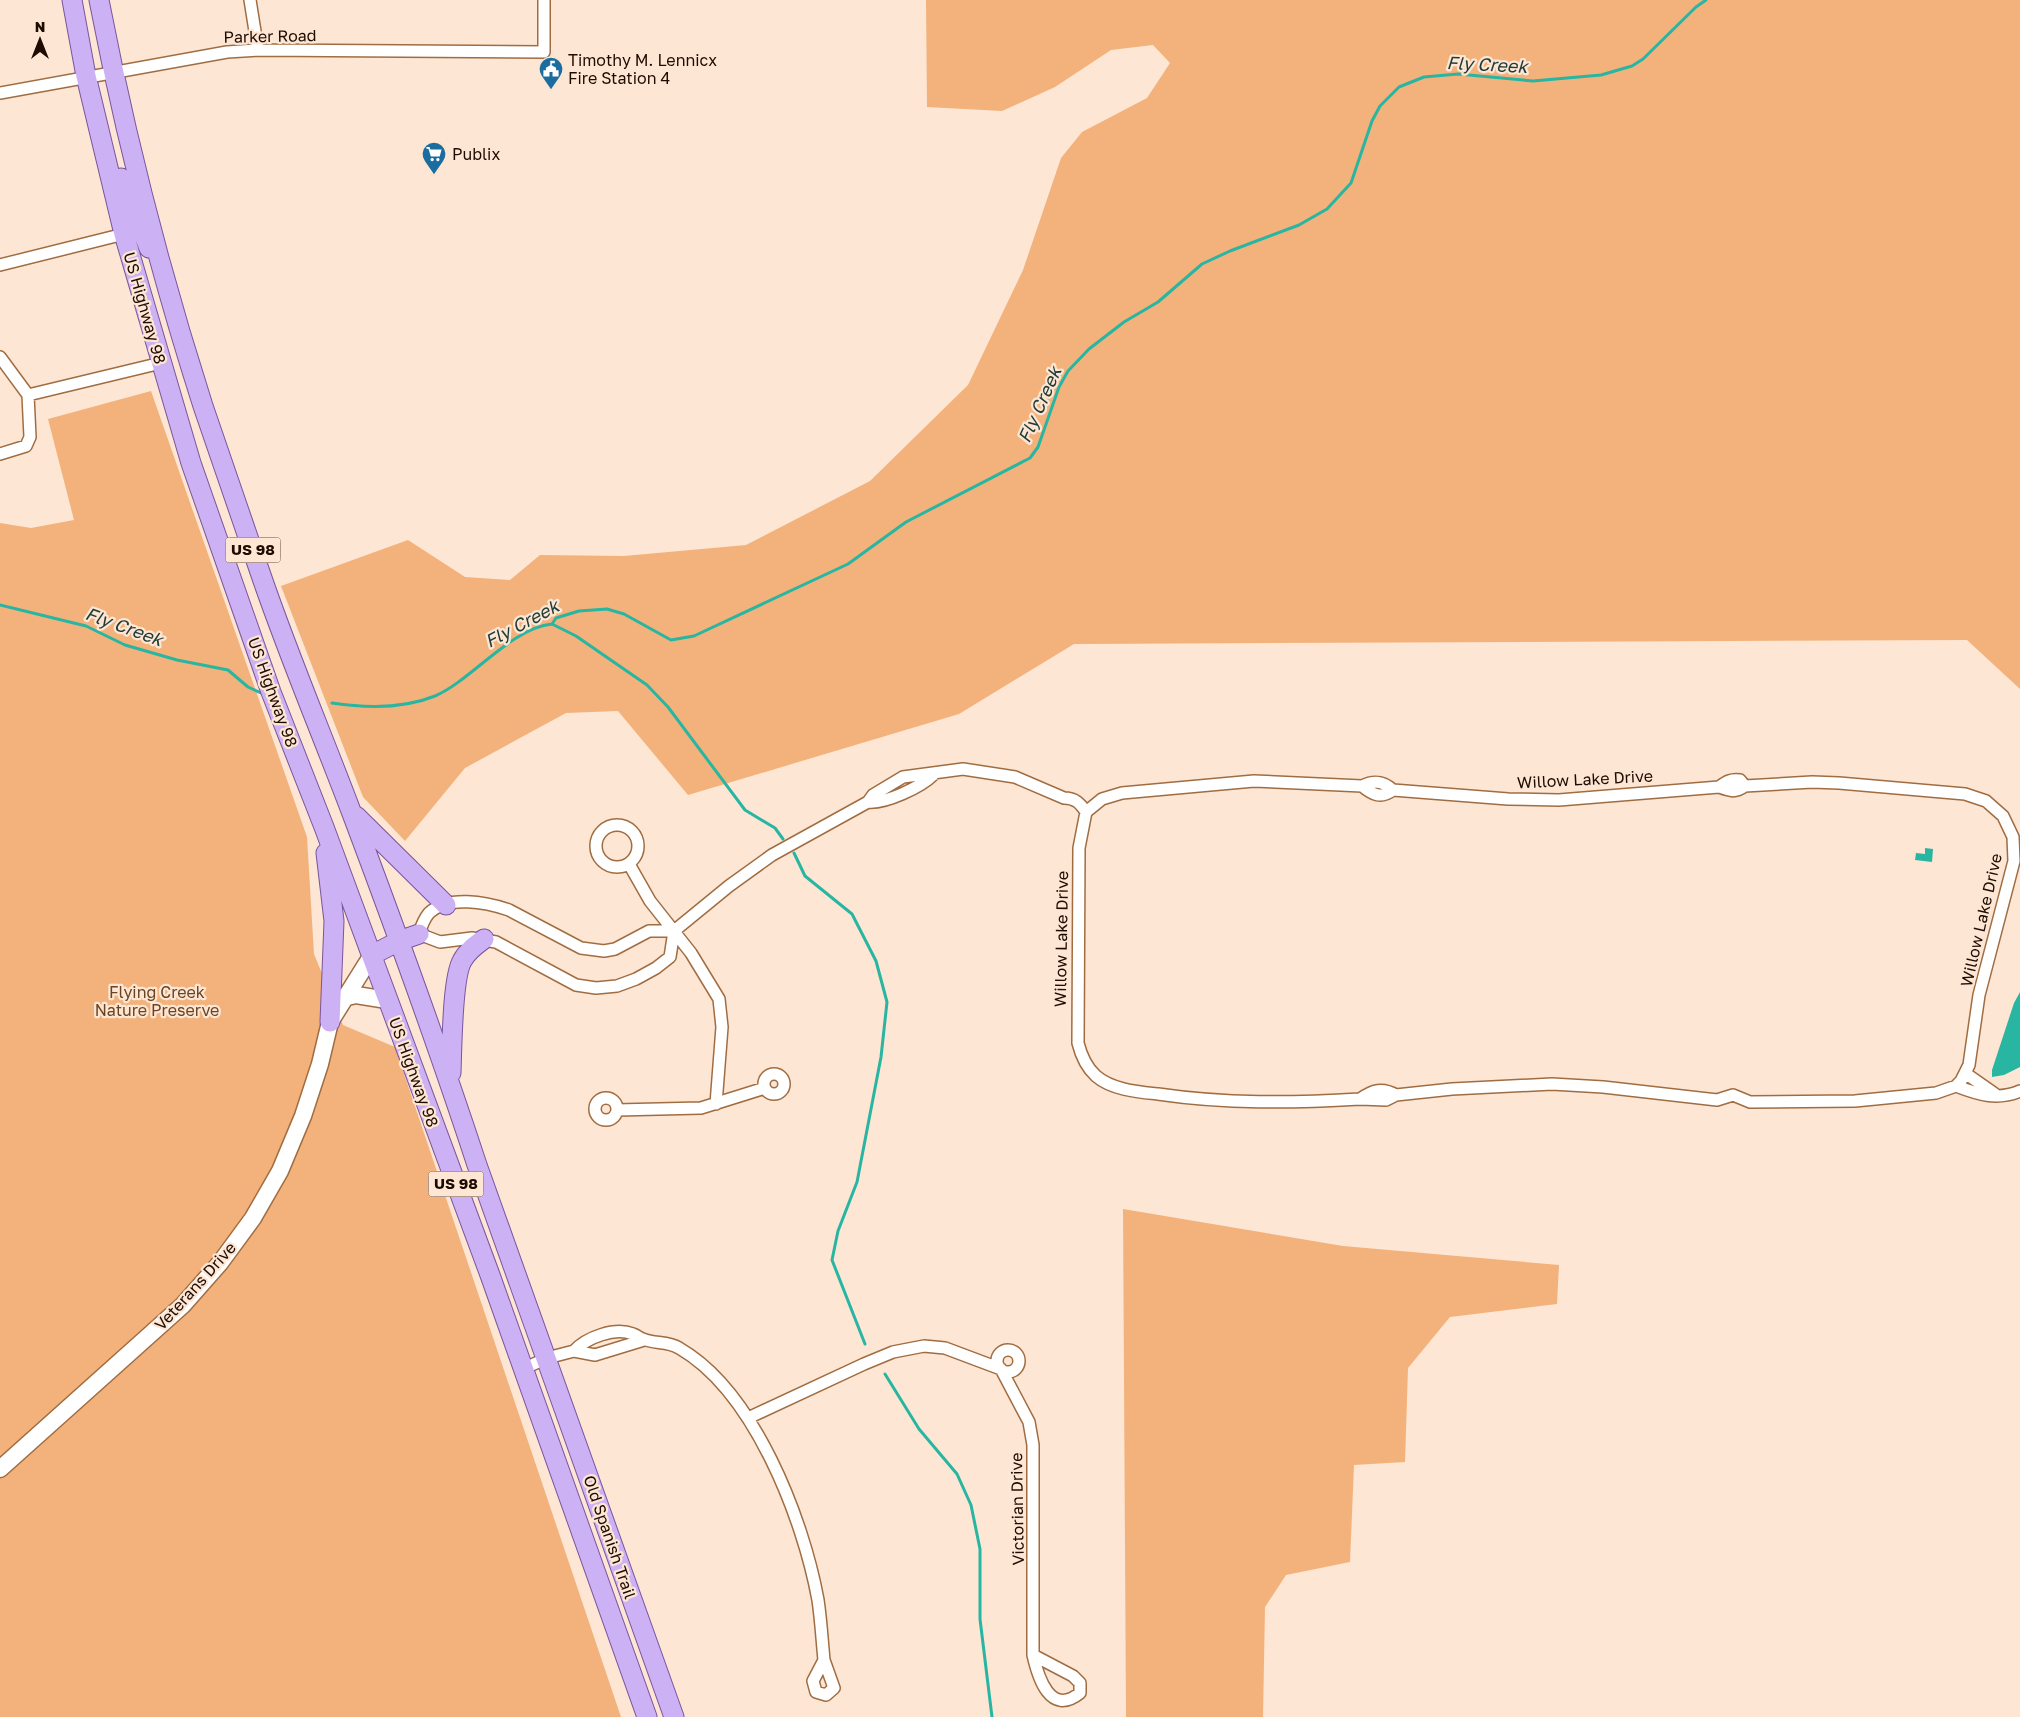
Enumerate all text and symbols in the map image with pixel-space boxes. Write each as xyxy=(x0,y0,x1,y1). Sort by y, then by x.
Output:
north arrow xyxy=(15,15,65,65)
text: N xyxy=(35,18,45,35)
street label: Parker Road xyxy=(223,25,317,47)
place label: Timothy M. Lennicx Fire Station 4 xyxy=(568,50,717,88)
water label: Fly Creek xyxy=(1446,51,1530,77)
public building icon: Timothy M. Lennicx Fire Station 4 xyxy=(538,56,564,90)
supermarket icon: Publix xyxy=(421,141,447,175)
place label: Publix xyxy=(452,144,500,164)
street label: US Highway 98 xyxy=(119,250,171,366)
water label: Fly Creek xyxy=(1013,362,1066,446)
road number: US 98 xyxy=(226,538,280,562)
water label: Fly Creek xyxy=(481,594,564,652)
water label: Fly Creek xyxy=(83,602,168,651)
street label: US Highway 98 xyxy=(244,634,302,750)
street label: Willow Lake Drive xyxy=(1517,765,1653,793)
street label: Willow Lake Drive xyxy=(1956,851,2006,989)
street label: Willow Lake Drive xyxy=(1050,871,1072,1007)
park label: Flying Creek Nature Preserve xyxy=(95,982,219,1020)
street label: US Highway 98 xyxy=(385,1014,443,1130)
road number: US 98 xyxy=(428,1172,484,1196)
street label: Veterans Drive xyxy=(150,1238,240,1334)
street label: Victorian Drive xyxy=(1006,1452,1028,1566)
street label: Old Spanish Trail xyxy=(580,1473,640,1601)

